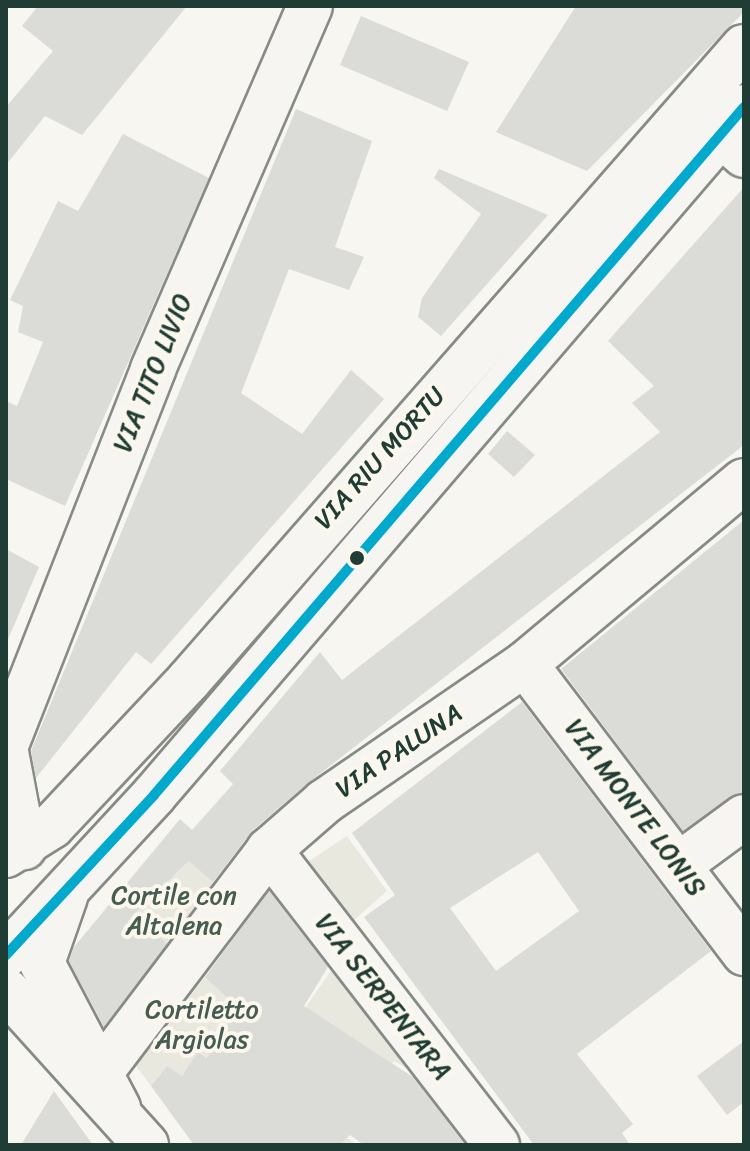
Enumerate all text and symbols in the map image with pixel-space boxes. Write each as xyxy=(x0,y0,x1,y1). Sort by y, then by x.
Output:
street label: VIA TITO LIVIO xyxy=(106,286,200,460)
street label: VIA RIU MORTU xyxy=(307,380,453,536)
unlabelled marker xyxy=(349,550,365,566)
street label: VIA PALUNA xyxy=(331,698,467,804)
street label: VIA MONTE LONIS xyxy=(560,715,710,901)
park label: Cortile con Altalena xyxy=(111,880,237,942)
street label: VIA SERPENTARA xyxy=(308,907,458,1087)
park label: Cortiletto Argiolas xyxy=(145,994,259,1056)

